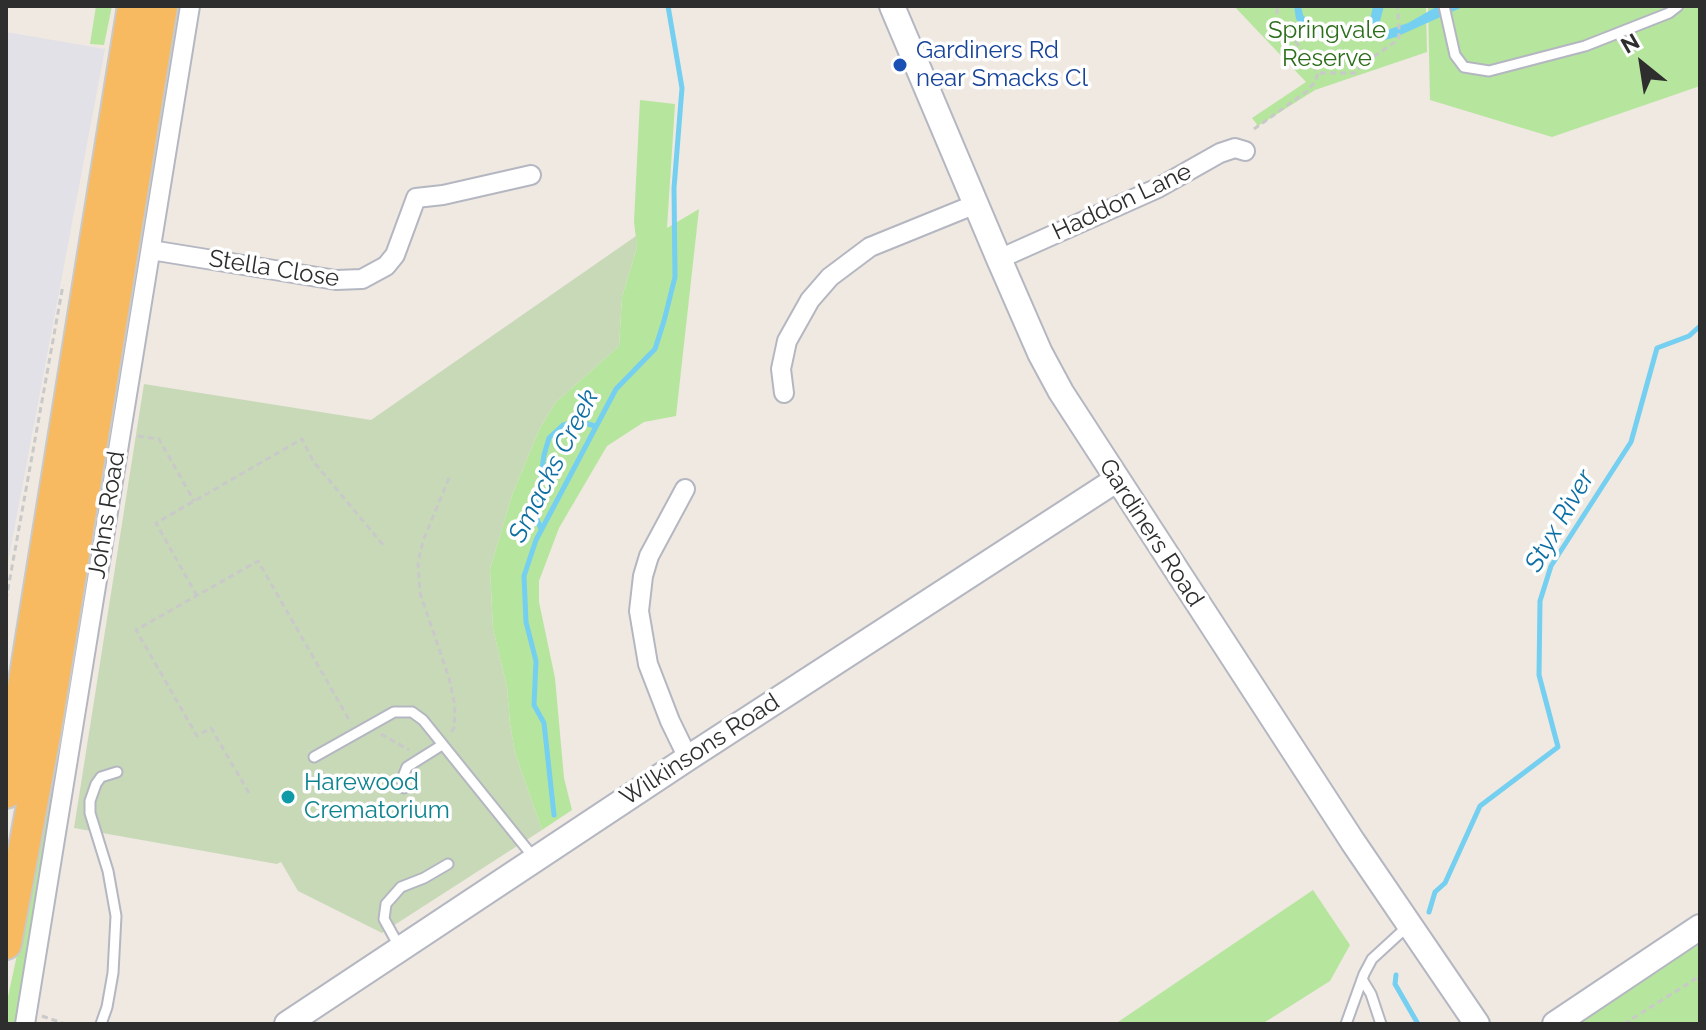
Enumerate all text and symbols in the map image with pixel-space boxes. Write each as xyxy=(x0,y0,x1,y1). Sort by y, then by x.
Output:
park label: Springvale Reserve xyxy=(1268,17,1386,73)
north arrow xyxy=(1602,24,1682,104)
text: N xyxy=(1616,28,1644,59)
place label: Gardiners Rd near Smacks Cl xyxy=(916,37,1088,93)
marker: Gardiners Rd near Smacks Cl xyxy=(891,56,909,74)
street label: Haddon Lane xyxy=(1048,157,1196,247)
street label: Stella Close xyxy=(207,244,341,294)
water label: Smacks Creek xyxy=(502,384,606,548)
street label: Johns Road xyxy=(83,449,131,581)
street label: Gardiners Road xyxy=(1093,454,1209,612)
water label: Styx River xyxy=(1518,465,1602,577)
street label: Wilkinsons Road xyxy=(615,688,785,812)
place label: Harewood Crematorium xyxy=(304,769,450,825)
marker: Harewood Crematorium xyxy=(279,788,297,806)

